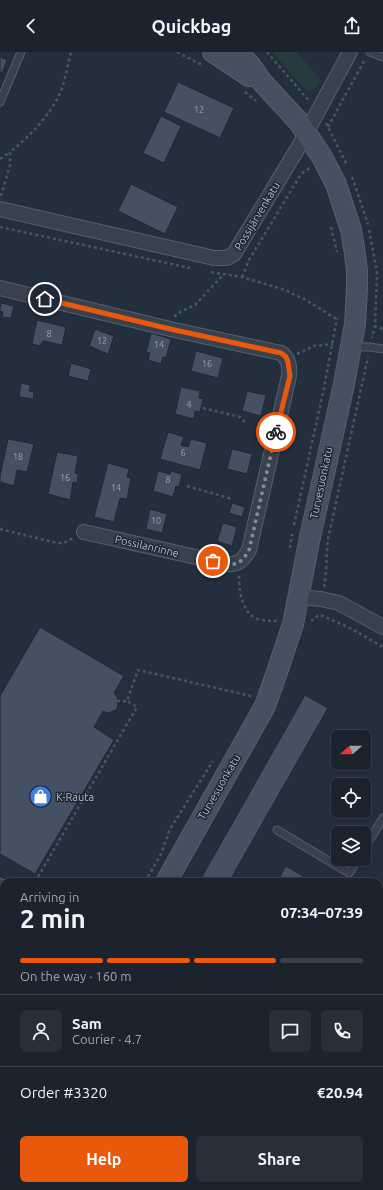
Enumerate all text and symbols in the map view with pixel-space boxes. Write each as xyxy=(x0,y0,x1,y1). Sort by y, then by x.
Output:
icon: back xyxy=(20,15,42,37)
icon: share xyxy=(341,15,363,37)
text: Quickbag xyxy=(152,16,231,36)
house number: 12 xyxy=(194,105,204,115)
street label: Possijärvenkatu xyxy=(232,180,282,252)
pin xyxy=(28,282,62,316)
icon: home xyxy=(34,288,56,310)
house number: 8 xyxy=(46,329,52,339)
house number: 12 xyxy=(97,336,107,346)
house number: 14 xyxy=(154,340,164,350)
house number: 16 xyxy=(202,359,212,369)
house number: 4 xyxy=(186,400,192,410)
courier xyxy=(256,412,296,452)
icon: bike xyxy=(265,421,287,443)
street label: Turvesuonkatu xyxy=(307,446,335,520)
house number: 6 xyxy=(180,448,186,458)
house number: 18 xyxy=(13,452,23,462)
house number: 16 xyxy=(60,473,70,483)
house number: 8 xyxy=(165,475,171,485)
house number: 14 xyxy=(111,483,121,493)
house number: 10 xyxy=(151,516,161,526)
street label: Possilanrinne xyxy=(114,533,180,559)
pin xyxy=(196,544,230,578)
icon: bag xyxy=(202,550,224,572)
north arrow xyxy=(331,730,371,770)
map controls xyxy=(331,730,371,866)
street label: Turvesuonkatu xyxy=(195,752,243,822)
button: locate xyxy=(331,778,371,818)
shop icon: K-Rauta xyxy=(28,784,54,810)
place label: K-Rauta xyxy=(56,791,94,803)
button: layers xyxy=(331,826,371,866)
text: Arriving in xyxy=(20,890,79,904)
text: 2 min xyxy=(20,904,86,933)
text: 07:34–07:39 xyxy=(280,904,363,921)
text: On the way · 160 m xyxy=(20,969,132,983)
button: person xyxy=(20,1010,62,1052)
button: chat xyxy=(269,1010,311,1052)
button: phone xyxy=(321,1010,363,1052)
text: Sam xyxy=(72,1015,102,1032)
text: Courier · 4.7 xyxy=(72,1032,142,1046)
text: Order #3320 xyxy=(20,1084,107,1101)
text: €20.94 xyxy=(317,1084,363,1101)
button: Help xyxy=(20,1136,188,1182)
button: Share xyxy=(196,1136,363,1182)

